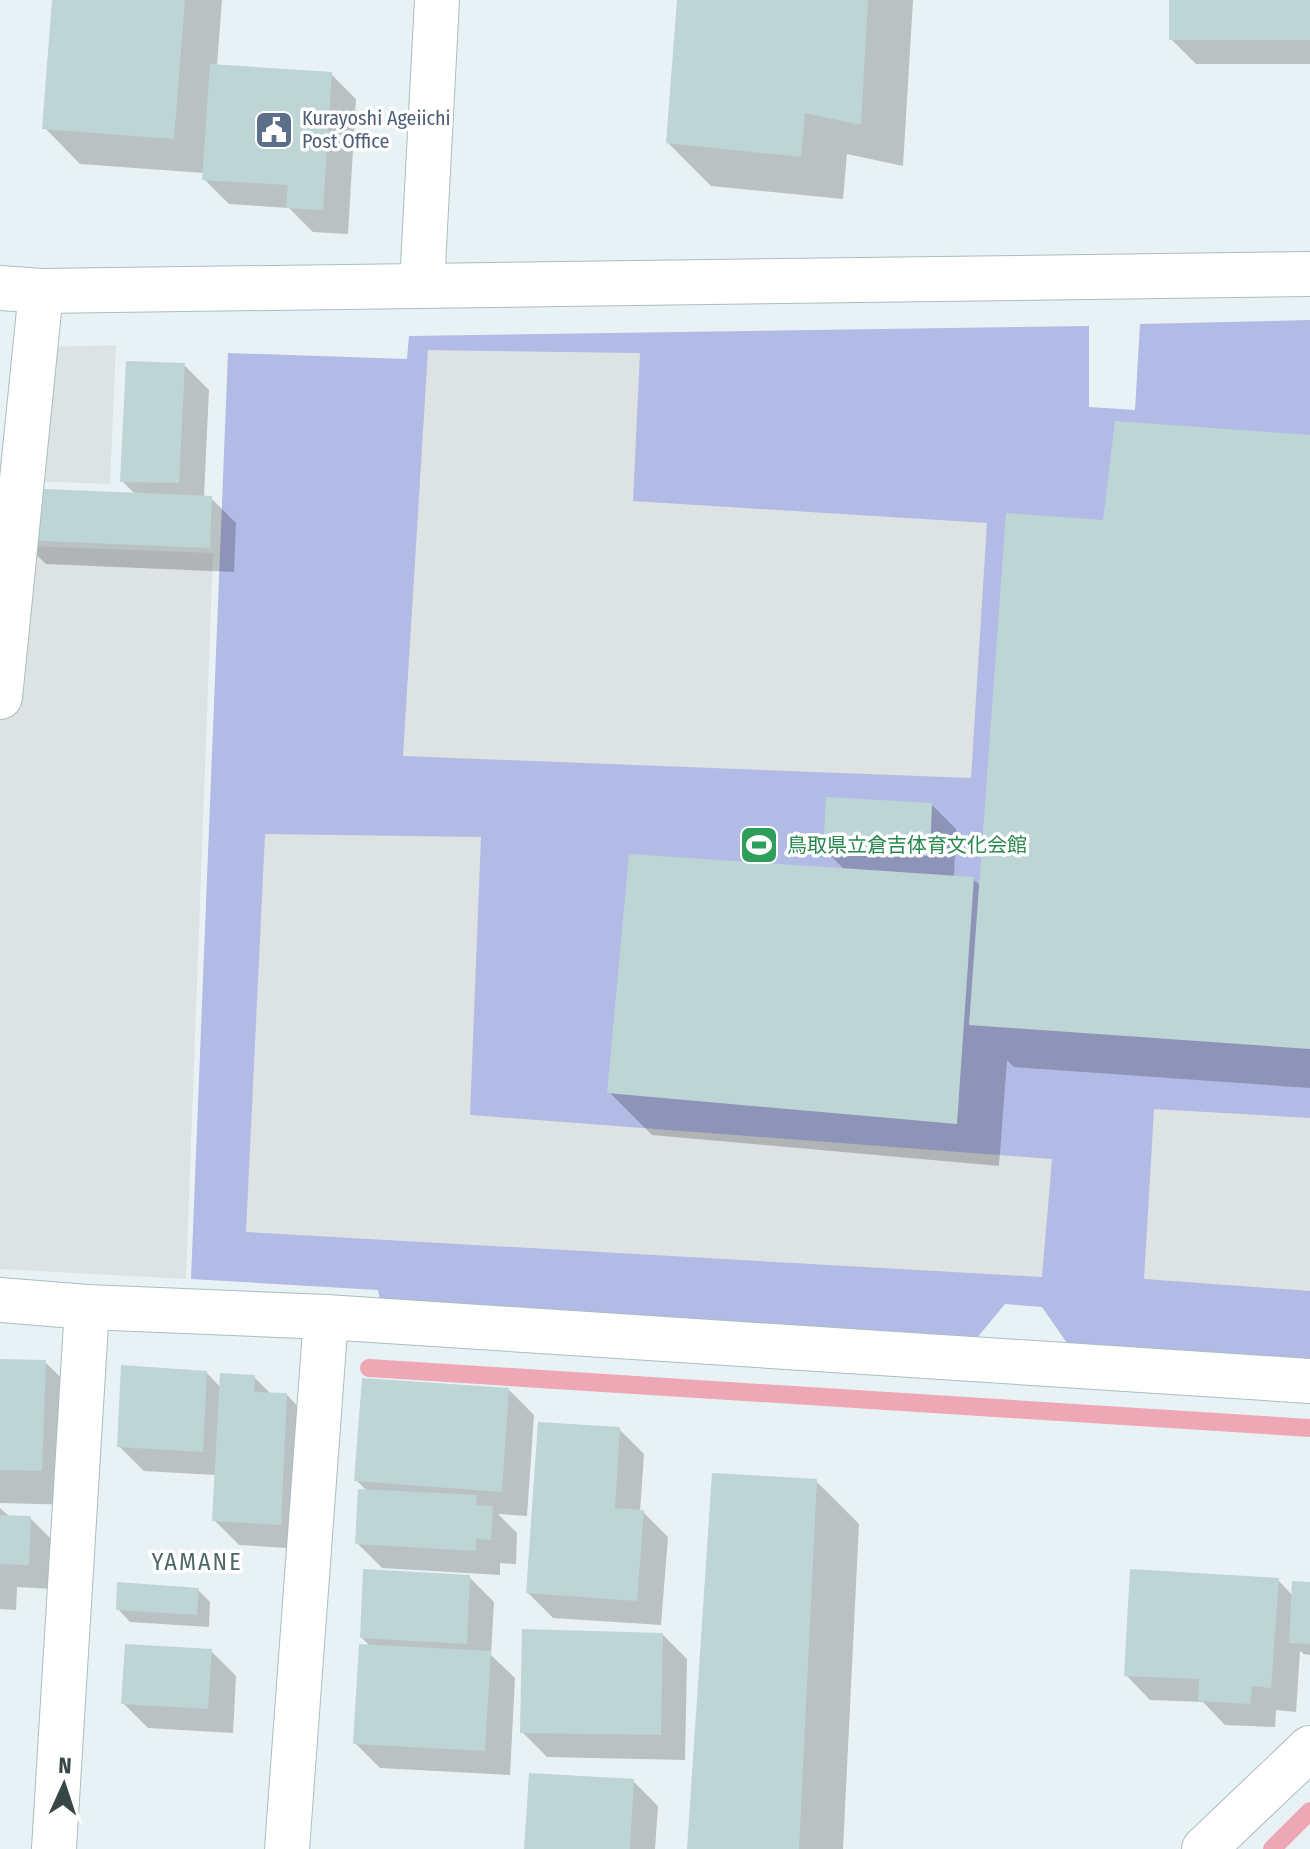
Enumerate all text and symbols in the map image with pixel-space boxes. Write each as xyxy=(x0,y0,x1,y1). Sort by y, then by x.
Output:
place label: Kurayoshi Ageiichi Post Office xyxy=(302,106,451,153)
public building icon: Kurayoshi Ageiichi Post Office xyxy=(253,109,295,151)
sports icon: 鳥取県立倉吉体育文化会館 xyxy=(738,824,780,866)
place label: 鳥取県立倉吉体育文化会館 xyxy=(787,833,1027,857)
district label: YAMANE xyxy=(152,1548,242,1576)
north arrow xyxy=(24,1745,104,1825)
text: N xyxy=(58,1752,72,1779)

